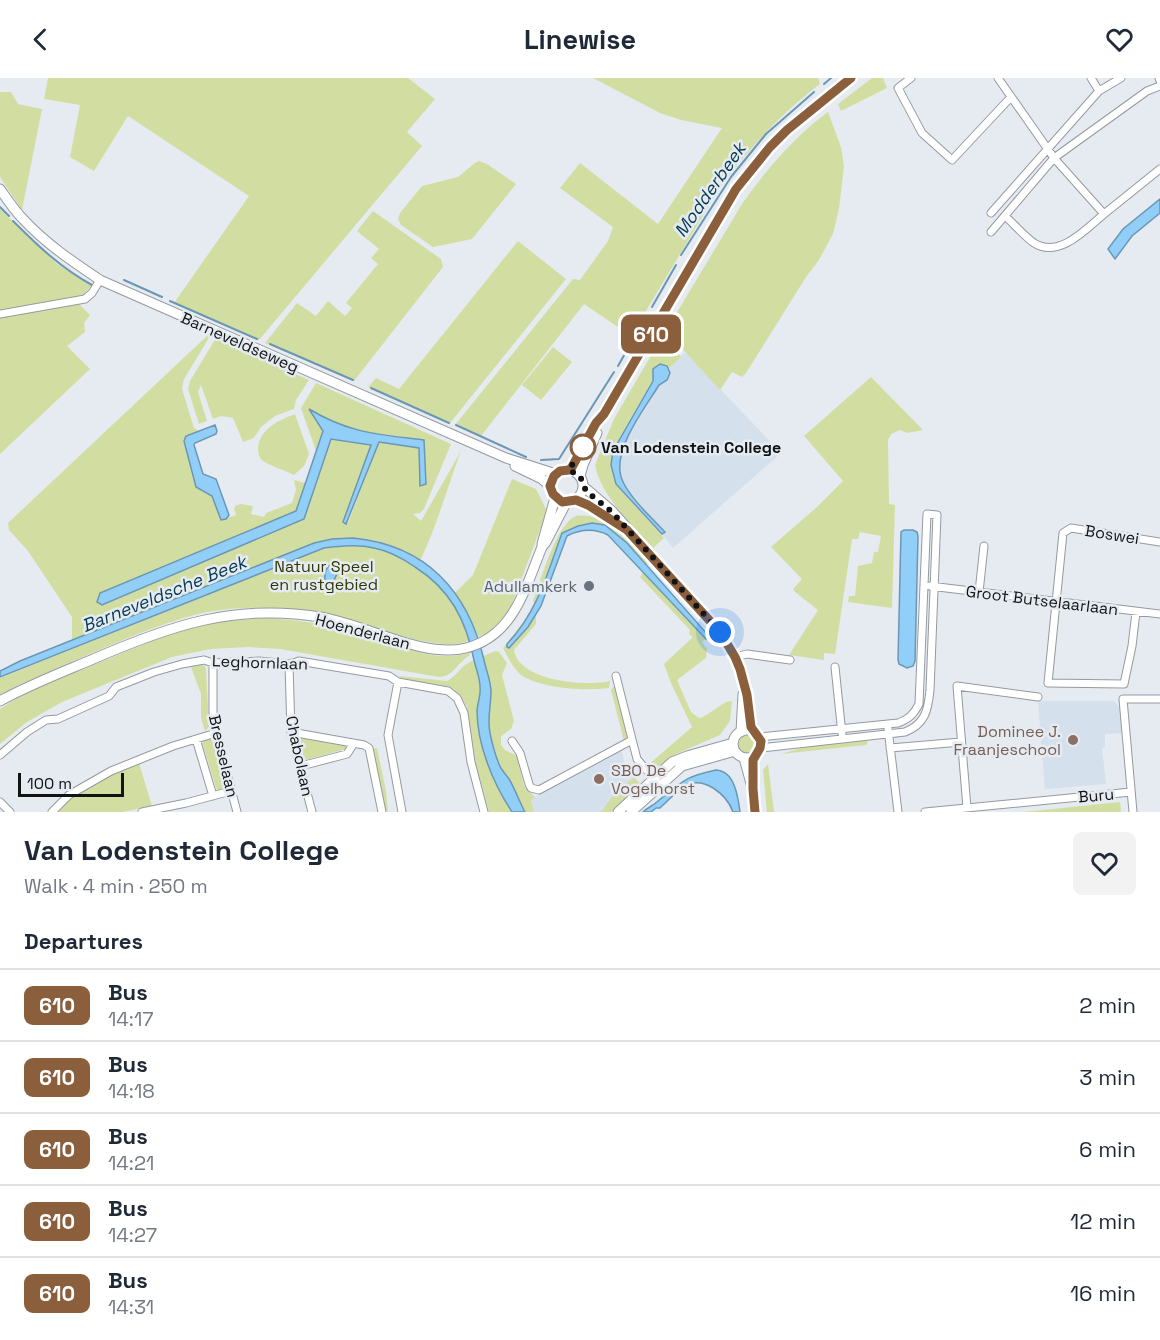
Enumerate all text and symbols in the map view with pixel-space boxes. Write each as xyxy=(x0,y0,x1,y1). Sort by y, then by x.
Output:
text: Linewise xyxy=(524,22,636,57)
icon: back xyxy=(24,23,57,56)
icon: heart xyxy=(1103,23,1136,56)
water label: Modderbeek xyxy=(669,136,752,241)
street label: Barneveldseweg xyxy=(178,307,302,378)
line badge: 610 xyxy=(616,314,686,354)
text: 610 xyxy=(633,321,669,348)
marker: Van Lodenstein College xyxy=(570,434,596,460)
place label: Van Lodenstein College xyxy=(601,437,781,458)
street label: Boswei xyxy=(1083,520,1141,549)
water label: Barneveldsche Beek xyxy=(78,549,252,637)
park label: Natuur Speel en rustgebied xyxy=(270,556,378,595)
place label: Adullamkerk xyxy=(484,576,577,597)
marker: Adullamkerk xyxy=(582,579,596,593)
street label: Groot Butselaarlaan xyxy=(965,581,1119,620)
street label: Hoenderlaan xyxy=(313,609,413,654)
your location xyxy=(705,617,735,647)
street label: Leghornlaan xyxy=(212,650,308,675)
street label: Bresselaan xyxy=(204,713,243,800)
street label: Chabolaan xyxy=(281,714,318,798)
place label: Dominee J. Fraanjeschool xyxy=(953,721,1061,760)
marker: Dominee J. Fraanjeschool xyxy=(1066,733,1080,747)
place label: SBO De Vogelhorst xyxy=(611,760,695,799)
scale bar xyxy=(18,770,124,798)
marker: SBO De Vogelhorst xyxy=(592,772,606,786)
text: 100 m xyxy=(27,773,72,794)
street label: Buru xyxy=(1077,783,1115,808)
text: Van Lodenstein College xyxy=(24,832,339,868)
button: heart xyxy=(1073,832,1136,895)
text: Walk · 4 min · 250 m xyxy=(24,873,208,899)
text: Departures xyxy=(24,927,143,955)
text: Bus xyxy=(108,978,148,1006)
text: 2 min xyxy=(1079,991,1136,1019)
text: 610 xyxy=(39,992,75,1019)
text: 14:17 xyxy=(108,1006,154,1032)
text: Bus xyxy=(108,1050,148,1078)
text: 3 min xyxy=(1079,1063,1136,1091)
text: 610 xyxy=(39,1064,75,1091)
text: 14:18 xyxy=(108,1078,155,1104)
text: Bus xyxy=(108,1122,148,1150)
text: 6 min xyxy=(1079,1135,1136,1163)
text: 610 xyxy=(39,1136,75,1163)
text: 14:21 xyxy=(108,1150,154,1176)
text: Bus xyxy=(108,1194,148,1222)
text: 12 min xyxy=(1070,1207,1136,1235)
text: 610 xyxy=(39,1208,75,1235)
text: 14:27 xyxy=(108,1222,157,1248)
text: Bus xyxy=(108,1266,148,1294)
text: 16 min xyxy=(1070,1279,1136,1307)
text: 610 xyxy=(39,1280,75,1307)
text: 14:31 xyxy=(108,1294,154,1320)

